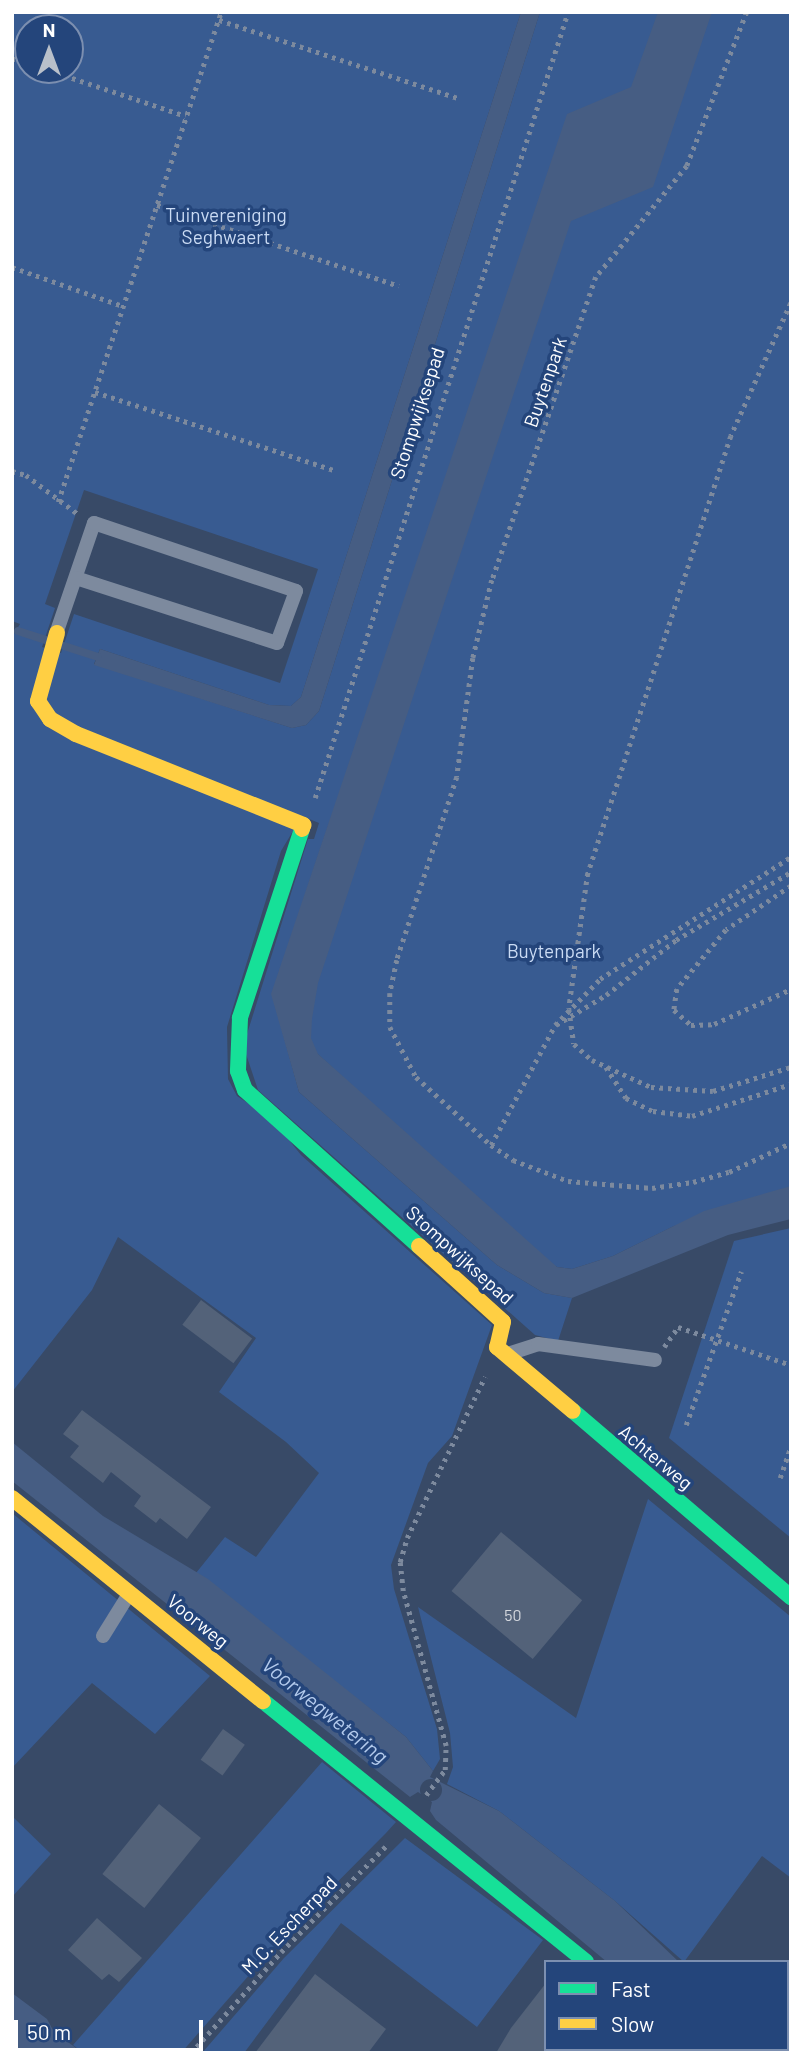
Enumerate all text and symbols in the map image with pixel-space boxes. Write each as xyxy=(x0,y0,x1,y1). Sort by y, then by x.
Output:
north arrow xyxy=(14,14,84,84)
text: N xyxy=(43,18,55,41)
park label: Tuinvereniging Seghwaert xyxy=(165,204,287,248)
street label: Buytenpark xyxy=(519,334,571,430)
street label: Stompwijksepad xyxy=(385,345,449,481)
park label: Buytenpark xyxy=(507,940,601,962)
street label: Stompwijksepad xyxy=(402,1201,518,1309)
street label: Achterweg xyxy=(614,1420,698,1494)
street label: Voorweg xyxy=(163,1589,233,1653)
house number: 50 xyxy=(504,1605,522,1625)
water label: Voorwegwetering xyxy=(257,1652,393,1768)
street label: M.C. Escherpad xyxy=(236,1871,342,1979)
legend xyxy=(544,1960,789,2051)
text: Fast xyxy=(611,1976,651,2001)
scale bar xyxy=(18,2006,206,2050)
text: Slow xyxy=(611,2011,654,2036)
text: 50 m xyxy=(27,2019,71,2044)

